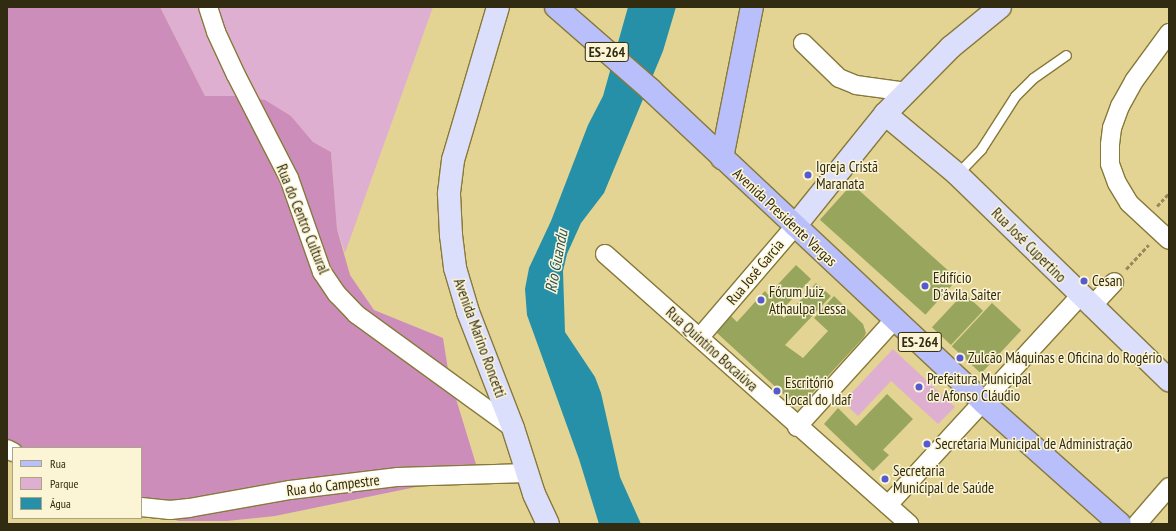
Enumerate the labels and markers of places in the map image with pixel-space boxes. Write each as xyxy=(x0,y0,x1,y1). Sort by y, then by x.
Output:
place label: Igreja Cristã Maranata xyxy=(816,157,878,192)
marker: Igreja Cristã Maranata xyxy=(803,170,813,180)
place label: Edifício D'ávila Saiter xyxy=(933,268,1001,303)
place label: Cesan xyxy=(1092,272,1122,290)
marker: Cesan xyxy=(1079,276,1089,286)
marker: Edifício D'ávila Saiter xyxy=(920,281,930,291)
place label: Fórum Juiz Athaulpa Lessa xyxy=(769,282,846,317)
marker: Fórum Juiz Athaulpa Lessa xyxy=(756,295,766,305)
place label: Zulcão Máquinas e Oficina do Rogério xyxy=(968,349,1162,367)
marker: Zulcão Máquinas e Oficina do Rogério xyxy=(955,353,965,363)
place label: Prefeitura Municipal de Afonso Cláudio xyxy=(927,369,1031,404)
place label: Escritório Local do Idaf xyxy=(785,373,851,408)
marker: Prefeitura Municipal de Afonso Cláudio xyxy=(914,382,924,392)
marker: Escritório Local do Idaf xyxy=(772,386,782,396)
place label: Secretaria Municipal de Administração xyxy=(935,435,1133,453)
marker: Secretaria Municipal de Administração xyxy=(922,439,932,449)
place label: Secretaria Municipal de Saúde xyxy=(893,461,994,496)
marker: Secretaria Municipal de Saúde xyxy=(880,474,890,484)

